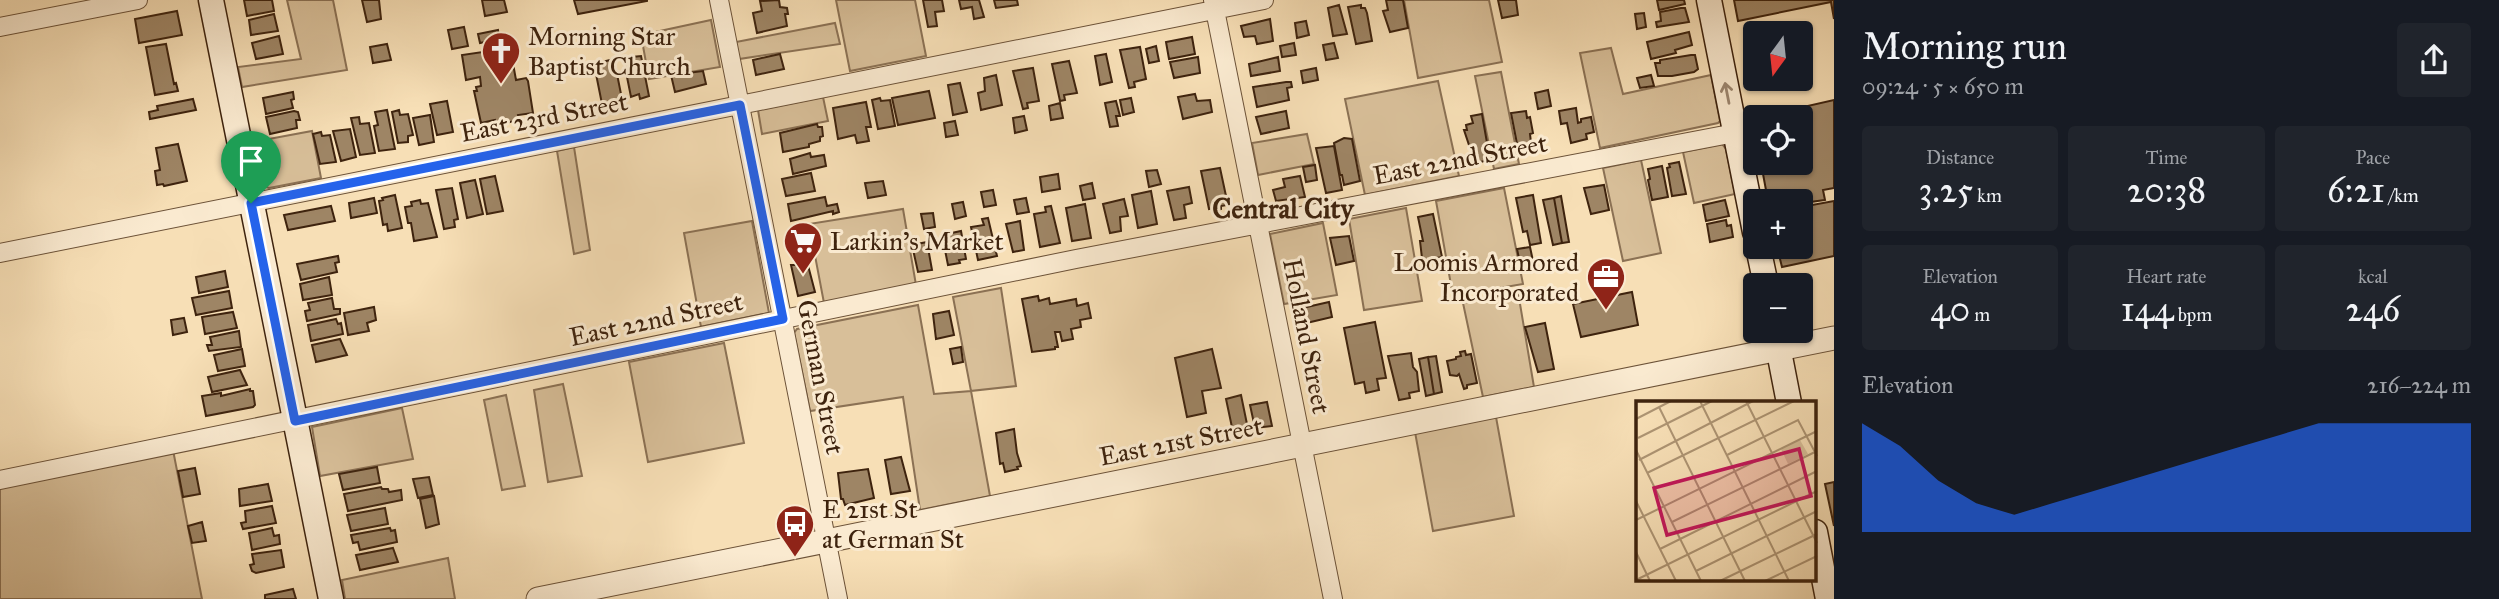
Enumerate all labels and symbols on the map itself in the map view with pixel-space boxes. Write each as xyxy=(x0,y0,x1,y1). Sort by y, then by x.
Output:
place label: Morning Star Baptist Church xyxy=(528,20,691,82)
north arrow xyxy=(1743,21,1813,91)
church icon: Morning Star Baptist Church xyxy=(480,30,522,85)
one-way arrow xyxy=(1720,82,1734,105)
street label: East 23rd Street xyxy=(458,85,630,149)
street label: East 22nd Street xyxy=(1370,126,1550,192)
pin xyxy=(221,131,281,203)
district label: Central City xyxy=(1212,191,1355,226)
supermarket icon: Larkin's Market xyxy=(782,220,824,275)
place label: Larkin's Market xyxy=(830,225,1004,257)
place label: Loomis Armored Incorporated xyxy=(1394,246,1579,308)
street label: Holland Street xyxy=(1276,256,1338,416)
office icon: Loomis Armored Incorporated xyxy=(1585,256,1627,311)
street label: East 22nd Street xyxy=(566,285,746,353)
street label: German Street xyxy=(790,297,852,457)
inset map xyxy=(1636,401,1816,582)
street label: East 21st Street xyxy=(1097,409,1265,473)
place label: E 21st St at German St xyxy=(822,493,964,555)
bus stop icon: E 21st St at German St xyxy=(774,503,816,558)

